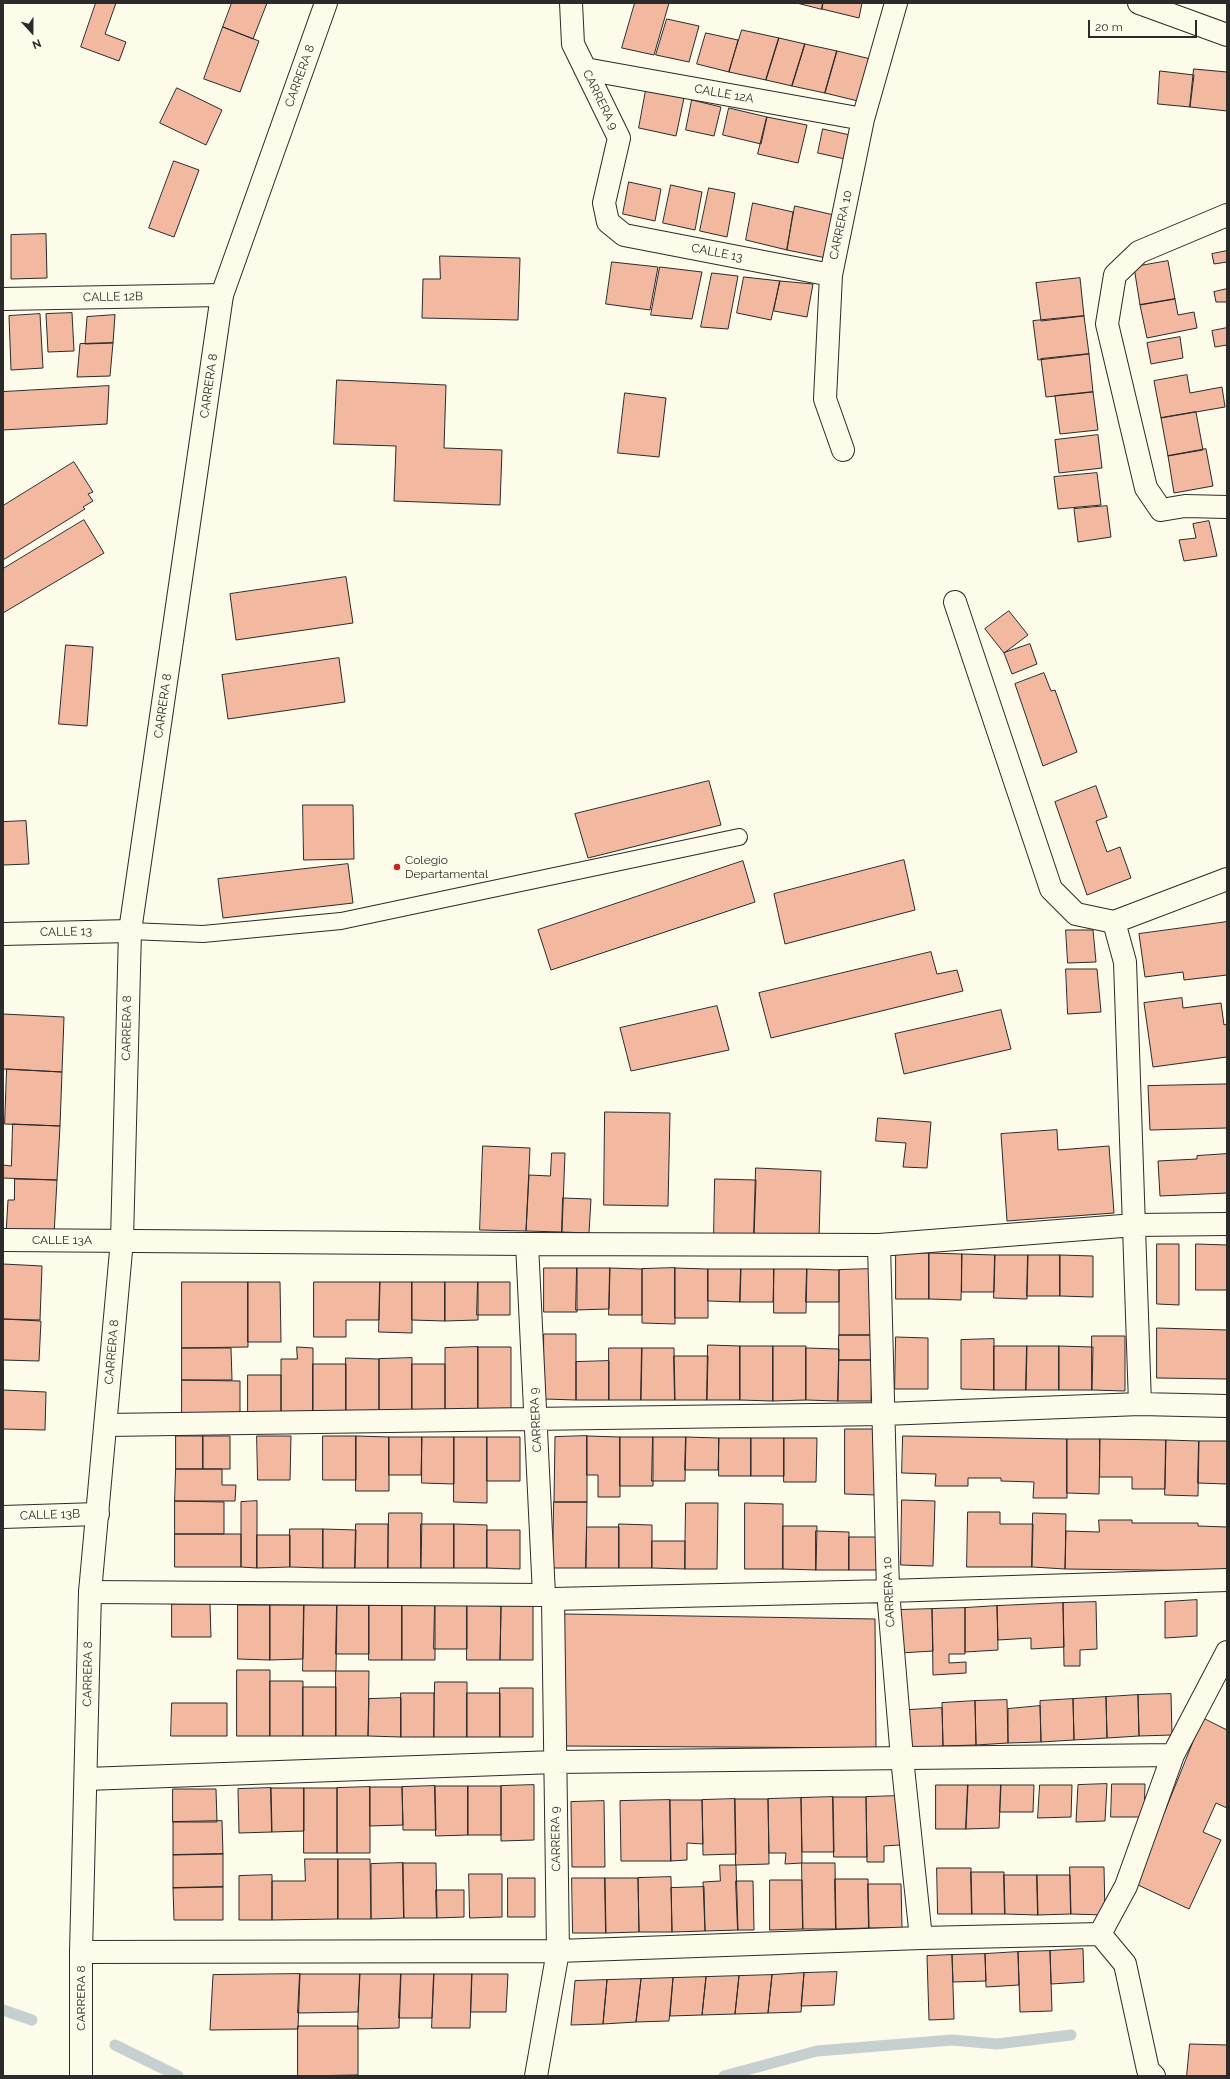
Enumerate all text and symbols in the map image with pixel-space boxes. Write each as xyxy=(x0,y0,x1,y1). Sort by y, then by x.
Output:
north arrow xyxy=(12,12,52,52)
scale bar xyxy=(1090,12,1199,38)
text: 20 m xyxy=(1095,20,1123,34)
text: N xyxy=(30,36,43,51)
street label: CARRERA 8 xyxy=(282,43,318,109)
street label: CARRERA 9 xyxy=(579,68,621,132)
street label: CALLE 12A xyxy=(693,82,755,106)
street label: CARRERA 10 xyxy=(827,189,855,261)
street label: CALLE 13 xyxy=(690,241,744,265)
street label: CALLE 12B xyxy=(83,289,143,305)
street label: CARRERA 8 xyxy=(197,353,221,419)
street label: CARRERA 8 xyxy=(151,673,175,739)
place label: Colegio Departamental xyxy=(405,853,488,881)
marker: Colegio Departamental xyxy=(392,862,402,872)
street label: CALLE 13 xyxy=(40,924,92,940)
street label: CARRERA 8 xyxy=(119,995,135,1061)
street label: CALLE 13A xyxy=(32,1233,92,1247)
street label: CARRERA 8 xyxy=(102,1319,122,1385)
street label: CARRERA 9 xyxy=(527,1387,545,1453)
street label: CALLE 13B xyxy=(20,1507,80,1523)
street label: CARRERA 10 xyxy=(880,1556,898,1628)
street label: CARRERA 8 xyxy=(80,1641,96,1707)
street label: CARRERA 9 xyxy=(548,1806,564,1872)
street label: CARRERA 8 xyxy=(74,1965,88,2031)

